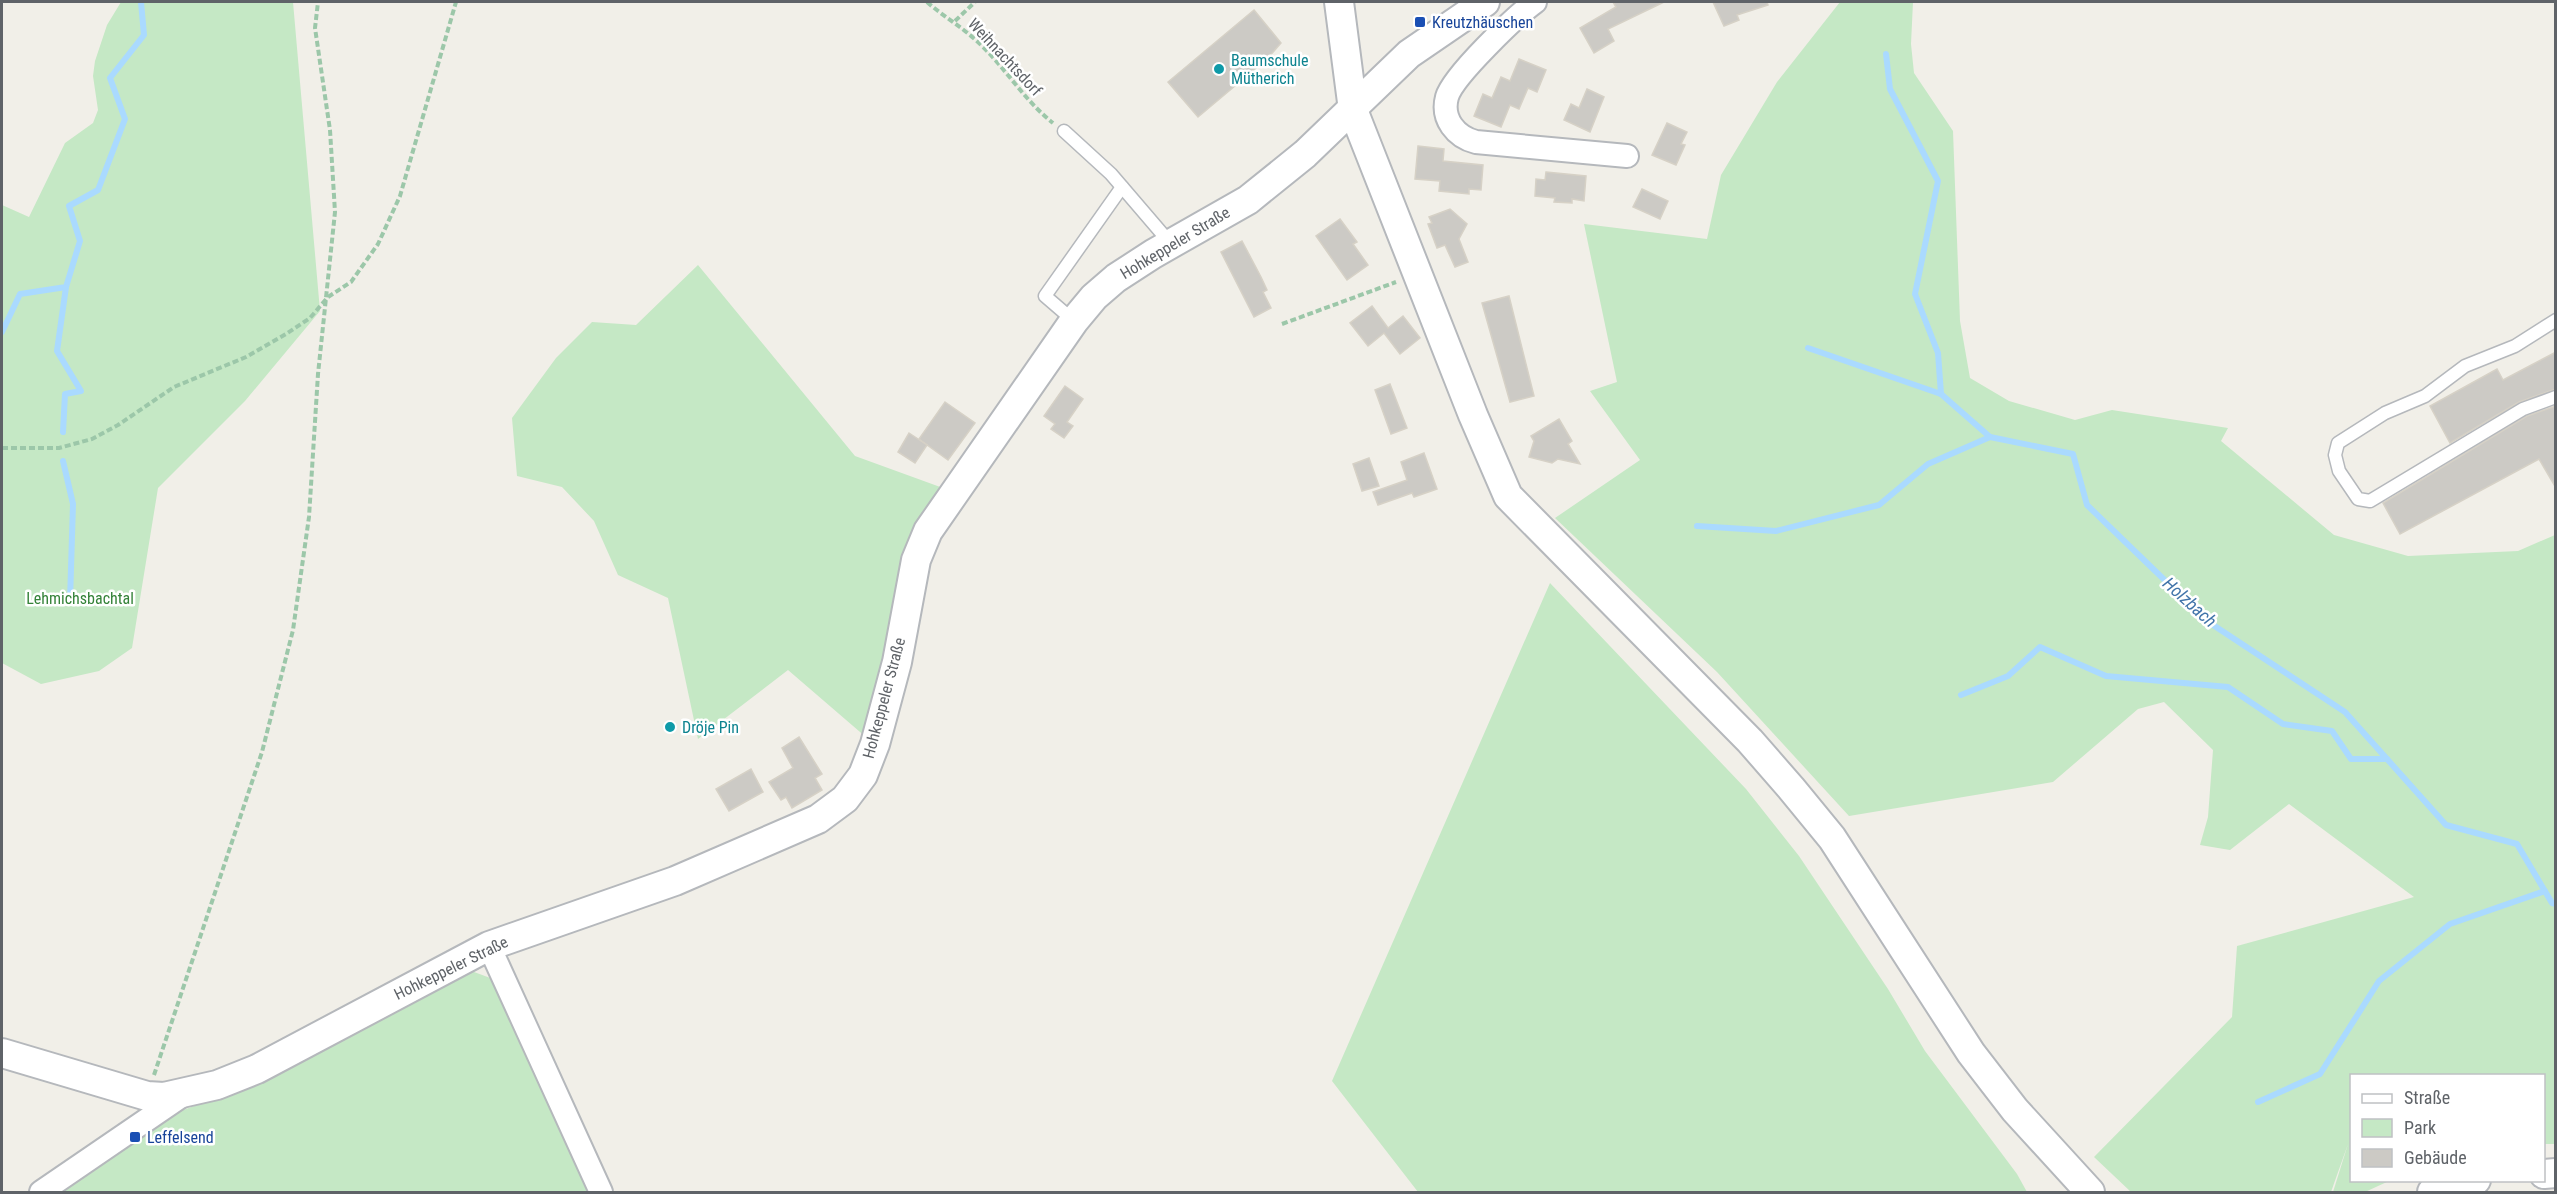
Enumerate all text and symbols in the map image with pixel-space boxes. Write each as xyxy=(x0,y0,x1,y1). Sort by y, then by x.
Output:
place label: Kreutzhäuschen xyxy=(1432,13,1533,32)
street label: Weihnachtsdorf xyxy=(964,14,1046,100)
marker: Kreutzhäuschen xyxy=(1413,15,1427,29)
place label: Baumschule Mütherich xyxy=(1231,51,1309,88)
marker: Baumschule Mütherich xyxy=(1212,62,1226,76)
street label: Hohkeppeler Straße xyxy=(1117,203,1233,283)
water label: Holzbach xyxy=(2159,573,2221,631)
park label: Lehmichsbachtal xyxy=(26,589,134,608)
street label: Hohkeppeler Straße xyxy=(859,635,909,761)
place label: Dröje Pin xyxy=(682,718,739,737)
marker: Dröje Pin xyxy=(663,720,677,734)
street label: Hohkeppeler Straße xyxy=(391,932,511,1004)
legend xyxy=(2350,1074,2545,1182)
text: Straße xyxy=(2404,1087,2450,1108)
text: Park xyxy=(2404,1117,2436,1138)
place label: Leffelsend xyxy=(147,1128,214,1147)
marker: Leffelsend xyxy=(128,1130,142,1144)
text: Gebäude xyxy=(2404,1147,2467,1168)

